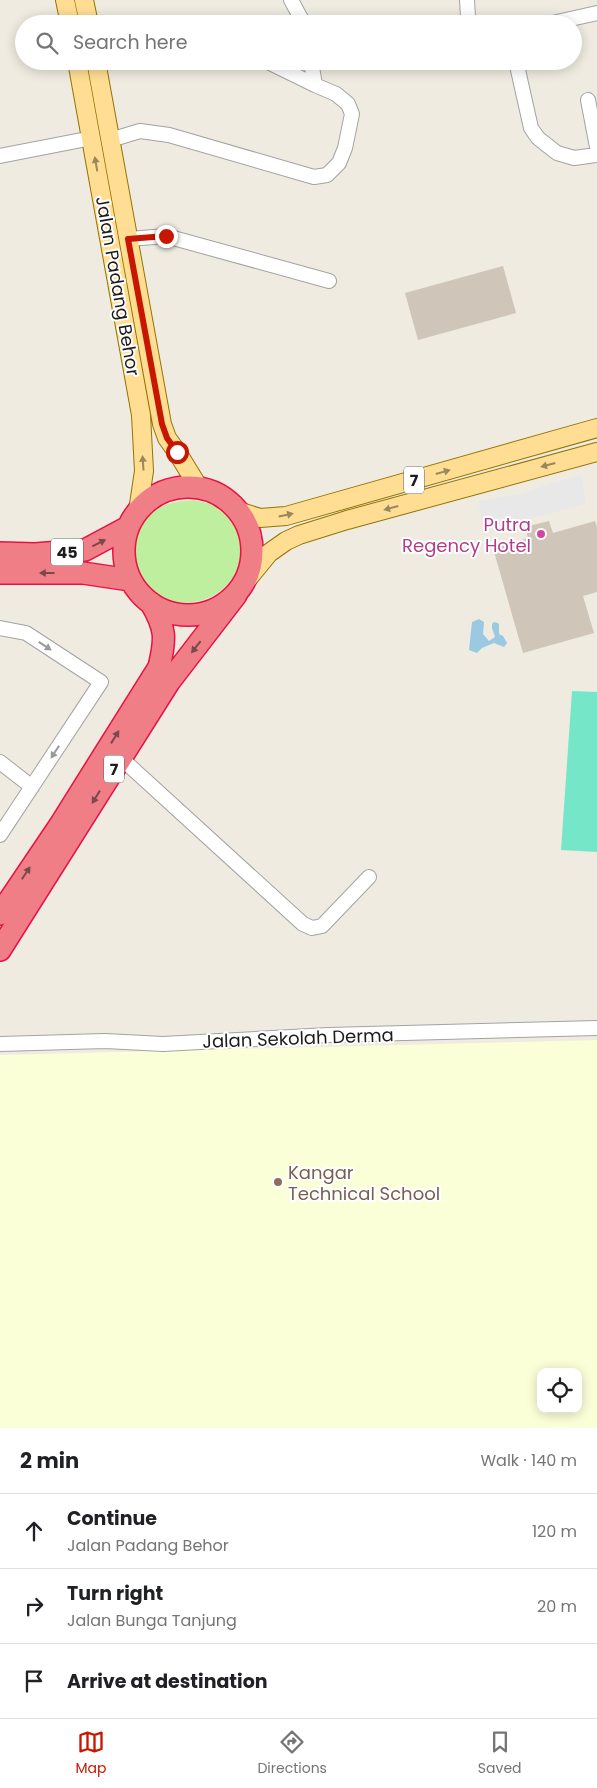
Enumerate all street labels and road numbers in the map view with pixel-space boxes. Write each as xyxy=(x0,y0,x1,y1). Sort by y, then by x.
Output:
street label: Jalan Padang Behor xyxy=(90,194,146,378)
road number: 7 xyxy=(404,466,424,494)
road number: 45 xyxy=(51,538,83,566)
road number: 7 xyxy=(104,756,124,782)
street label: Jalan Sekolah Derma xyxy=(202,1022,394,1054)

